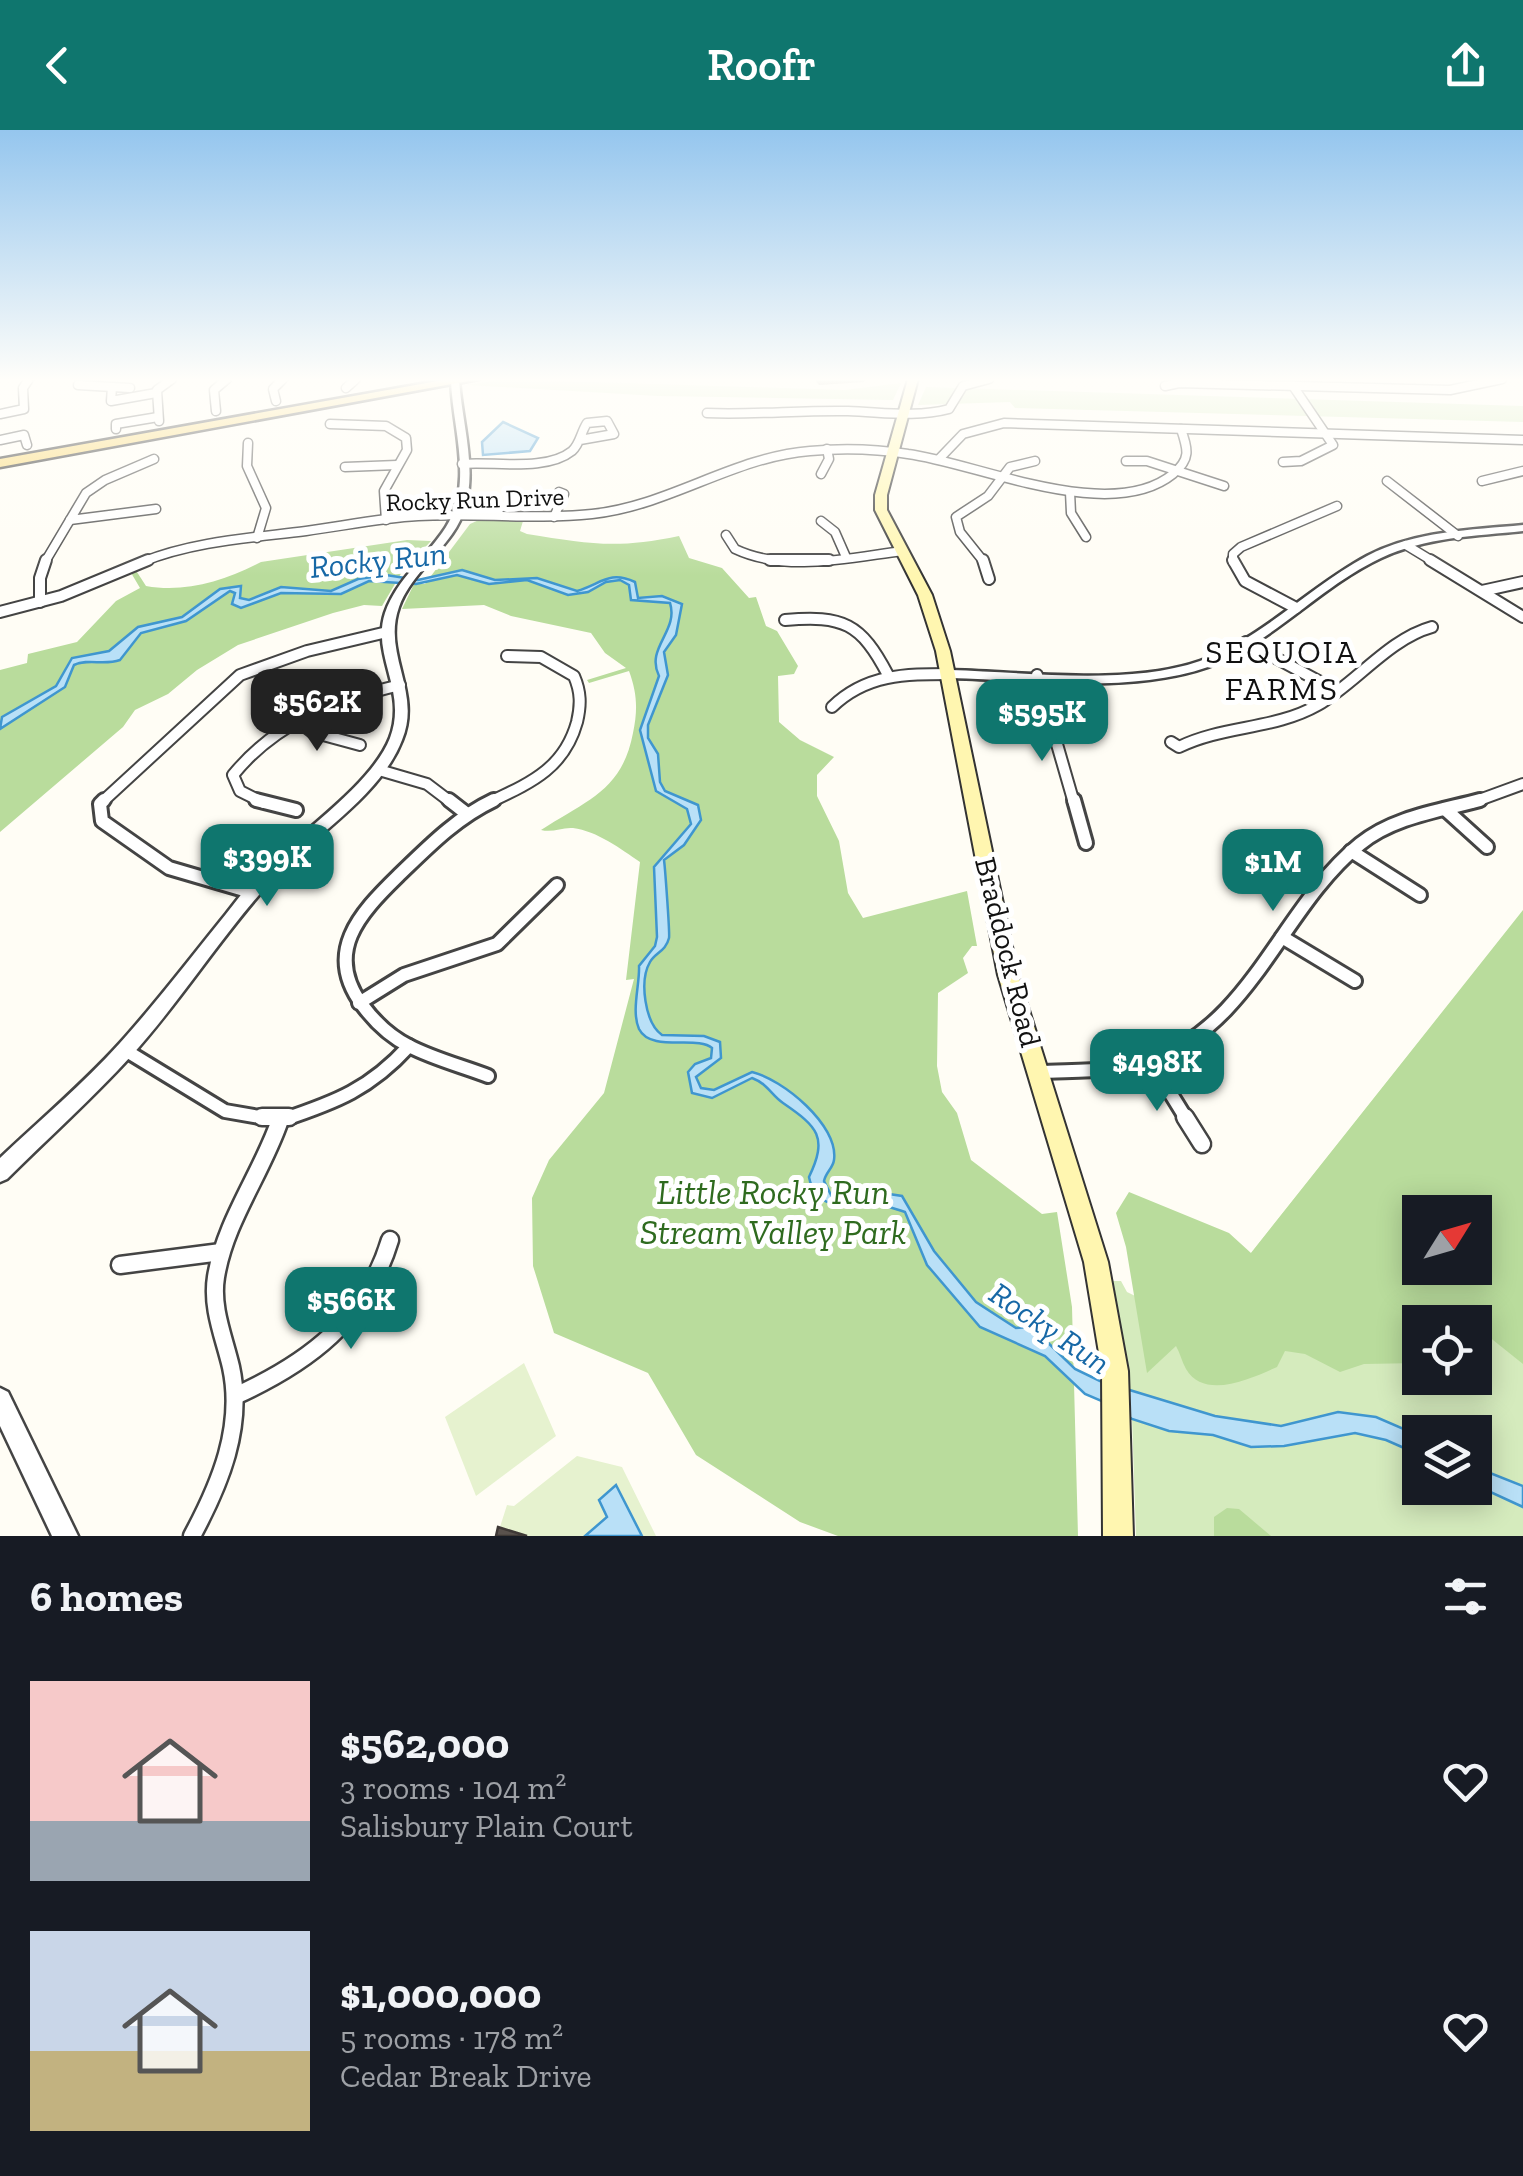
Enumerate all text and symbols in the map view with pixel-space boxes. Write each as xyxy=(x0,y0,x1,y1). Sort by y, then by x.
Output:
icon: back xyxy=(30,38,85,93)
text: Roofr xyxy=(707,38,816,92)
icon: share xyxy=(1438,38,1493,93)
street label: Rocky Run Drive xyxy=(385,481,565,517)
water label: Rocky Run xyxy=(308,534,448,586)
district label: SEQUOIA FARMS xyxy=(1205,633,1359,708)
pin: $562K xyxy=(247,669,387,754)
pin: $595K xyxy=(972,679,1112,764)
text: $562K xyxy=(273,682,361,720)
text: $595K xyxy=(998,692,1086,730)
pin: $399K xyxy=(197,824,337,909)
pin: $1M xyxy=(1225,829,1321,914)
text: $399K xyxy=(223,837,311,875)
text: $1M xyxy=(1244,842,1302,880)
street label: Braddock Road xyxy=(967,853,1049,1051)
pin: $498K xyxy=(1087,1029,1227,1114)
text: $498K xyxy=(1112,1042,1202,1080)
park label: Little Rocky Run Stream Valley Park xyxy=(640,1171,906,1253)
north arrow xyxy=(1402,1195,1492,1285)
map controls xyxy=(1402,1195,1492,1505)
pin: $566K xyxy=(281,1267,421,1352)
water label: Rocky Run xyxy=(983,1274,1117,1382)
text: $566K xyxy=(307,1280,395,1318)
button: locate xyxy=(1402,1305,1492,1395)
button: layers xyxy=(1402,1415,1492,1505)
icon: filters xyxy=(1438,1569,1493,1624)
text: 6 homes xyxy=(30,1571,183,1622)
text: $562,000 xyxy=(340,1718,510,1769)
icon: home xyxy=(110,1721,230,1841)
icon: heart xyxy=(1438,1754,1493,1809)
text: 3 rooms · 104 m² xyxy=(340,1769,566,1807)
text: Salisbury Plain Court xyxy=(340,1807,633,1845)
text: $1,000,000 xyxy=(340,1968,541,2019)
icon: home xyxy=(110,1971,230,2091)
icon: heart xyxy=(1438,2004,1493,2059)
text: 5 rooms · 178 m² xyxy=(340,2019,563,2057)
text: Cedar Break Drive xyxy=(340,2057,591,2095)

